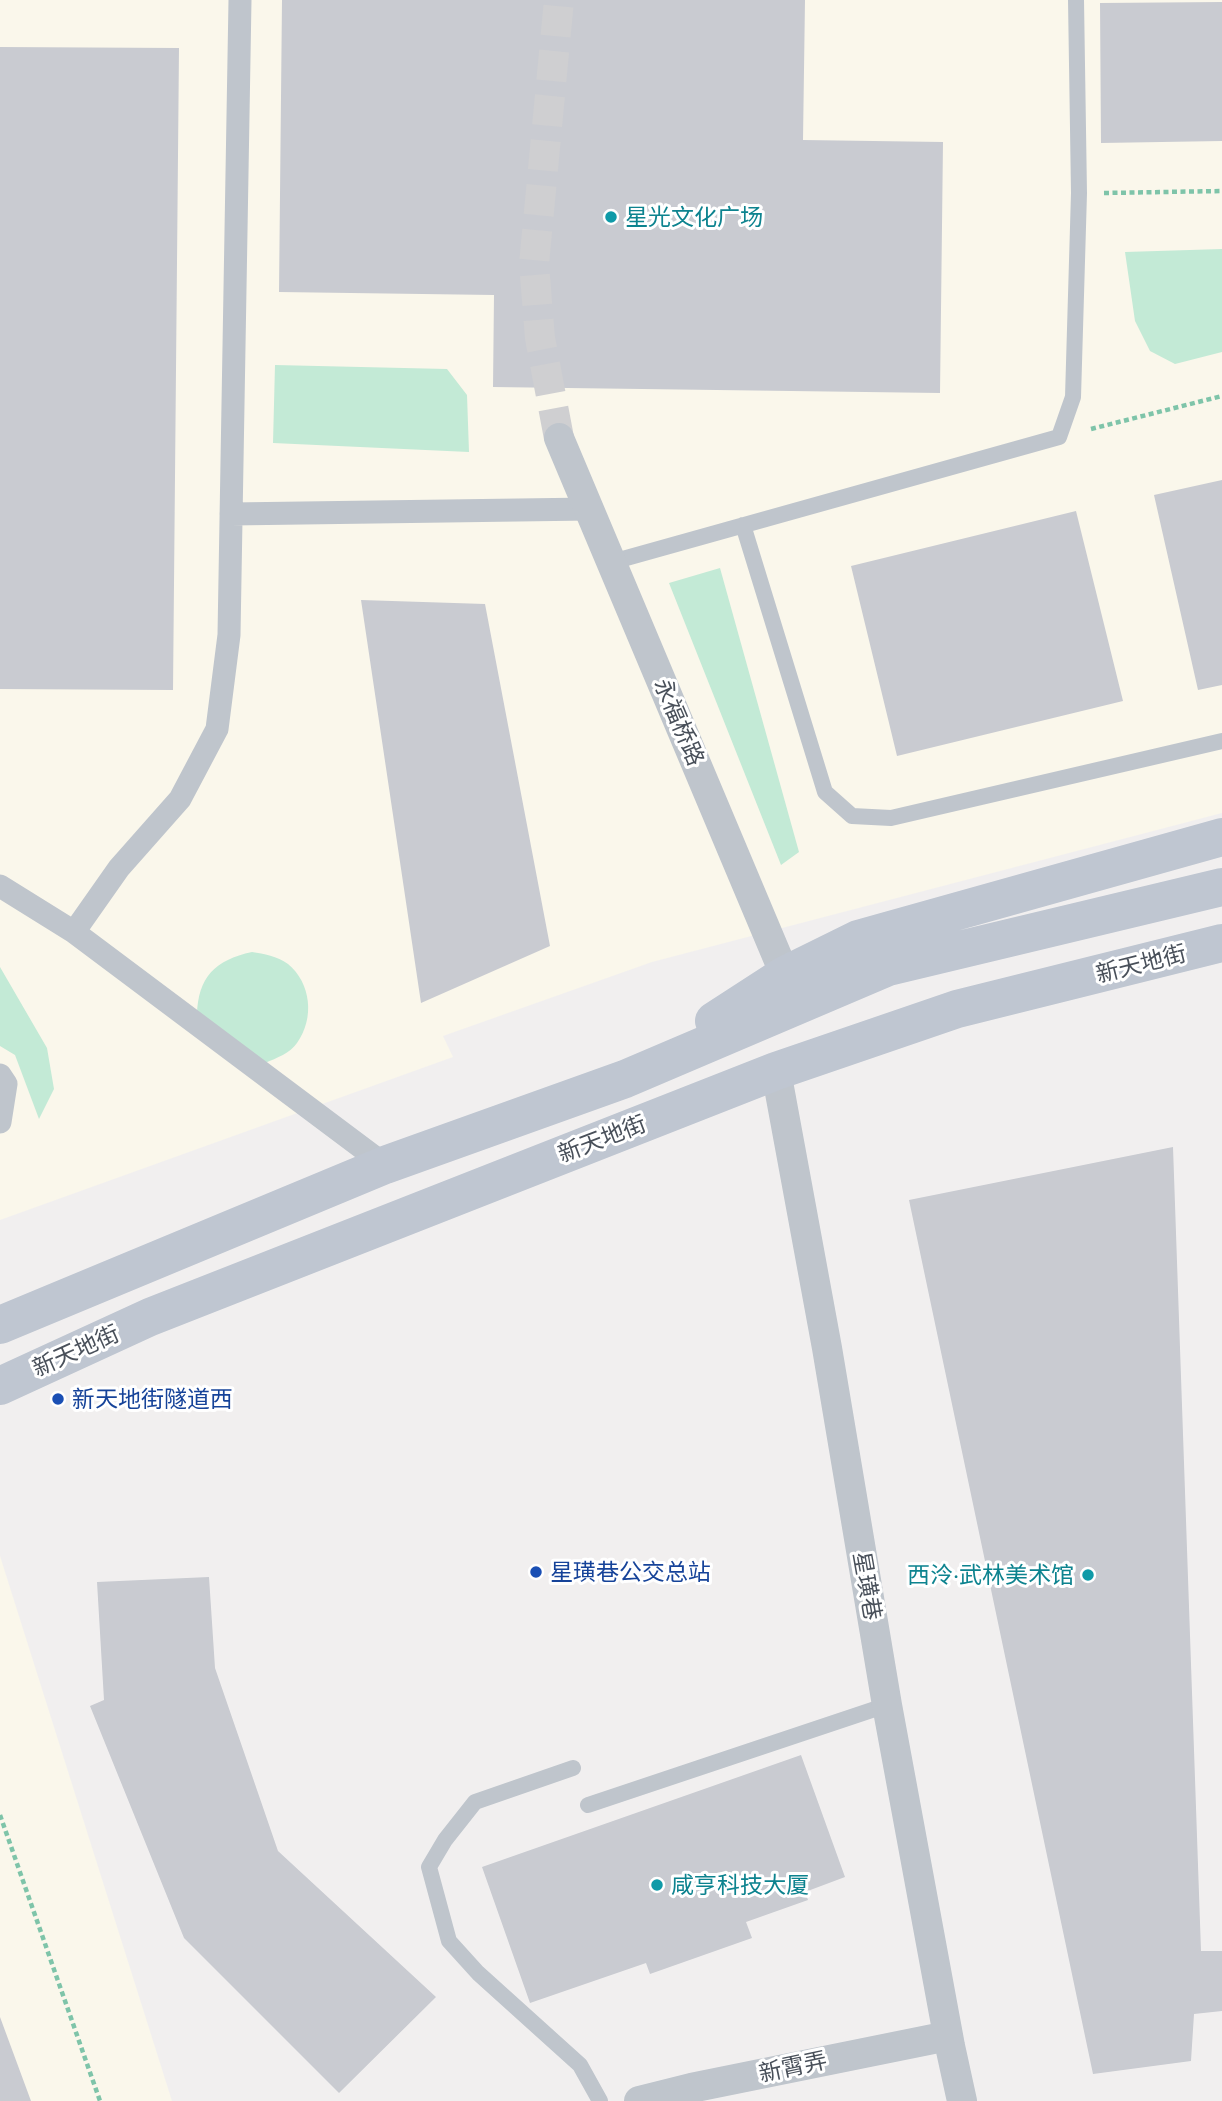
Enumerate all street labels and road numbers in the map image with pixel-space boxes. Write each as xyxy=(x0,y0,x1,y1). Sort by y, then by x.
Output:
street label: 永福桥路 xyxy=(648,674,710,770)
street label: 新天地街 xyxy=(1093,939,1189,989)
street label: 新天地街 xyxy=(554,1110,650,1168)
street label: 新天地街 xyxy=(28,1320,124,1382)
street label: 星璜巷 xyxy=(847,1550,887,1622)
street label: 新霄弄 xyxy=(756,2046,830,2088)

